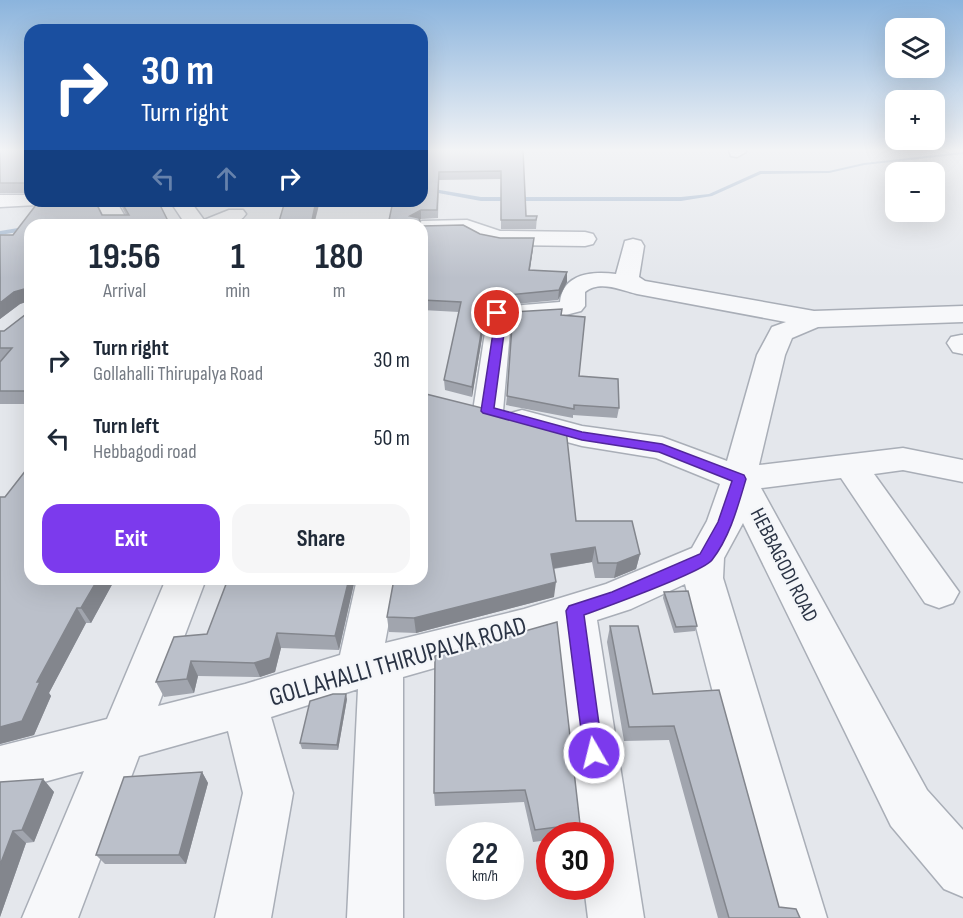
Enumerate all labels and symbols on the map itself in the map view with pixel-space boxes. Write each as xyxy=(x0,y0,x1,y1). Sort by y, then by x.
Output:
pin xyxy=(471,287,522,338)
street label: HEBBAGODI ROAD xyxy=(745,504,823,626)
street label: GOLLAHALLI THIRUPALYA ROAD xyxy=(266,610,530,714)
position arrow xyxy=(562,721,626,785)
speed limit sign: 30 xyxy=(536,822,614,900)

